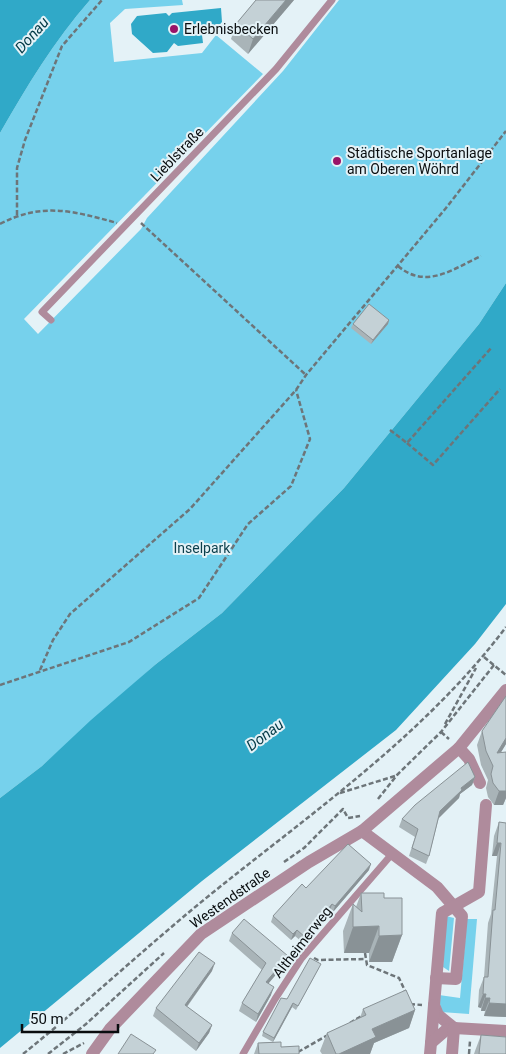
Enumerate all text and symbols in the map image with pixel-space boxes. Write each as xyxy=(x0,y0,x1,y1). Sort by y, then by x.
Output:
water label: Donau xyxy=(11,13,53,57)
place label: Erlebnisbecken xyxy=(184,21,278,37)
marker: Erlebnisbecken xyxy=(168,23,180,35)
street label: Lieblstraße xyxy=(147,124,207,184)
place label: Städtische Sportanlage am Oberen Wöhrd xyxy=(347,145,492,177)
marker: Städtische Sportanlage am Oberen Wöhrd xyxy=(331,155,343,167)
park label: Inselpark xyxy=(174,540,231,556)
water label: Donau xyxy=(243,715,287,755)
street label: Westendstraße xyxy=(187,864,273,932)
street label: Altheimerweg xyxy=(269,903,335,981)
scale bar xyxy=(22,1002,119,1034)
text: 50 m xyxy=(30,1010,64,1028)

